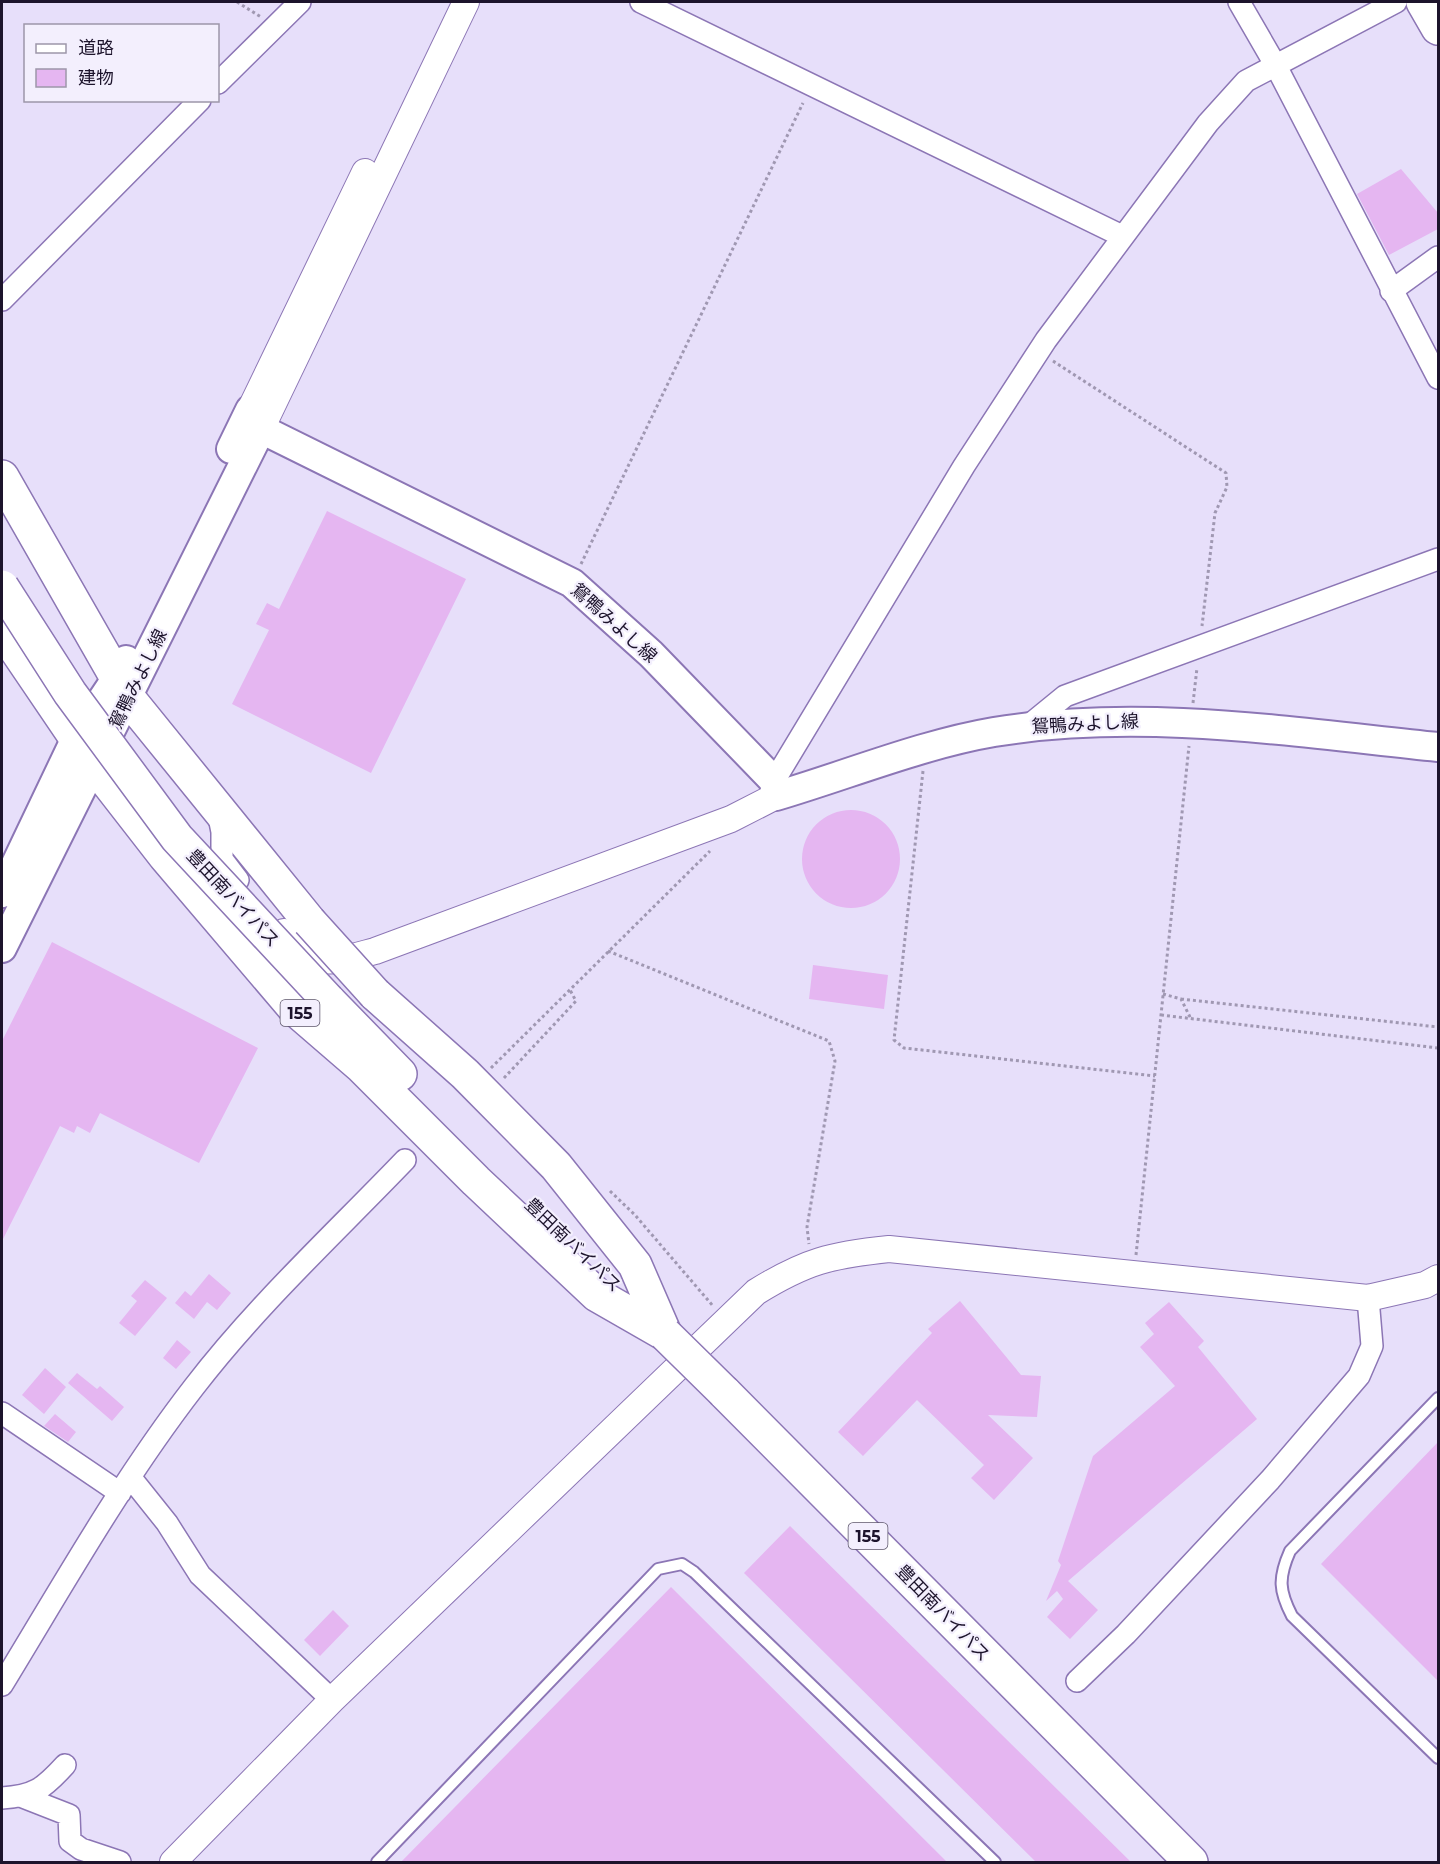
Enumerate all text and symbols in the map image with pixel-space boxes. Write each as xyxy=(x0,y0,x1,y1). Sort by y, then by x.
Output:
legend xyxy=(24,24,219,102)
text: 道路 xyxy=(78,37,114,59)
text: 建物 xyxy=(78,67,114,89)
street label: 鴛鴨みよし線 xyxy=(567,579,661,667)
street label: 鴛鴨みよし線 xyxy=(104,626,172,732)
street label: 鴛鴨みよし線 xyxy=(1030,710,1140,738)
street label: 豊田南バイパス xyxy=(182,845,284,951)
road number: 155 xyxy=(280,1000,320,1026)
street label: 豊田南バイパス xyxy=(520,1193,626,1297)
road number: 155 xyxy=(848,1523,888,1549)
street label: 豊田南バイパス xyxy=(891,1560,995,1666)

